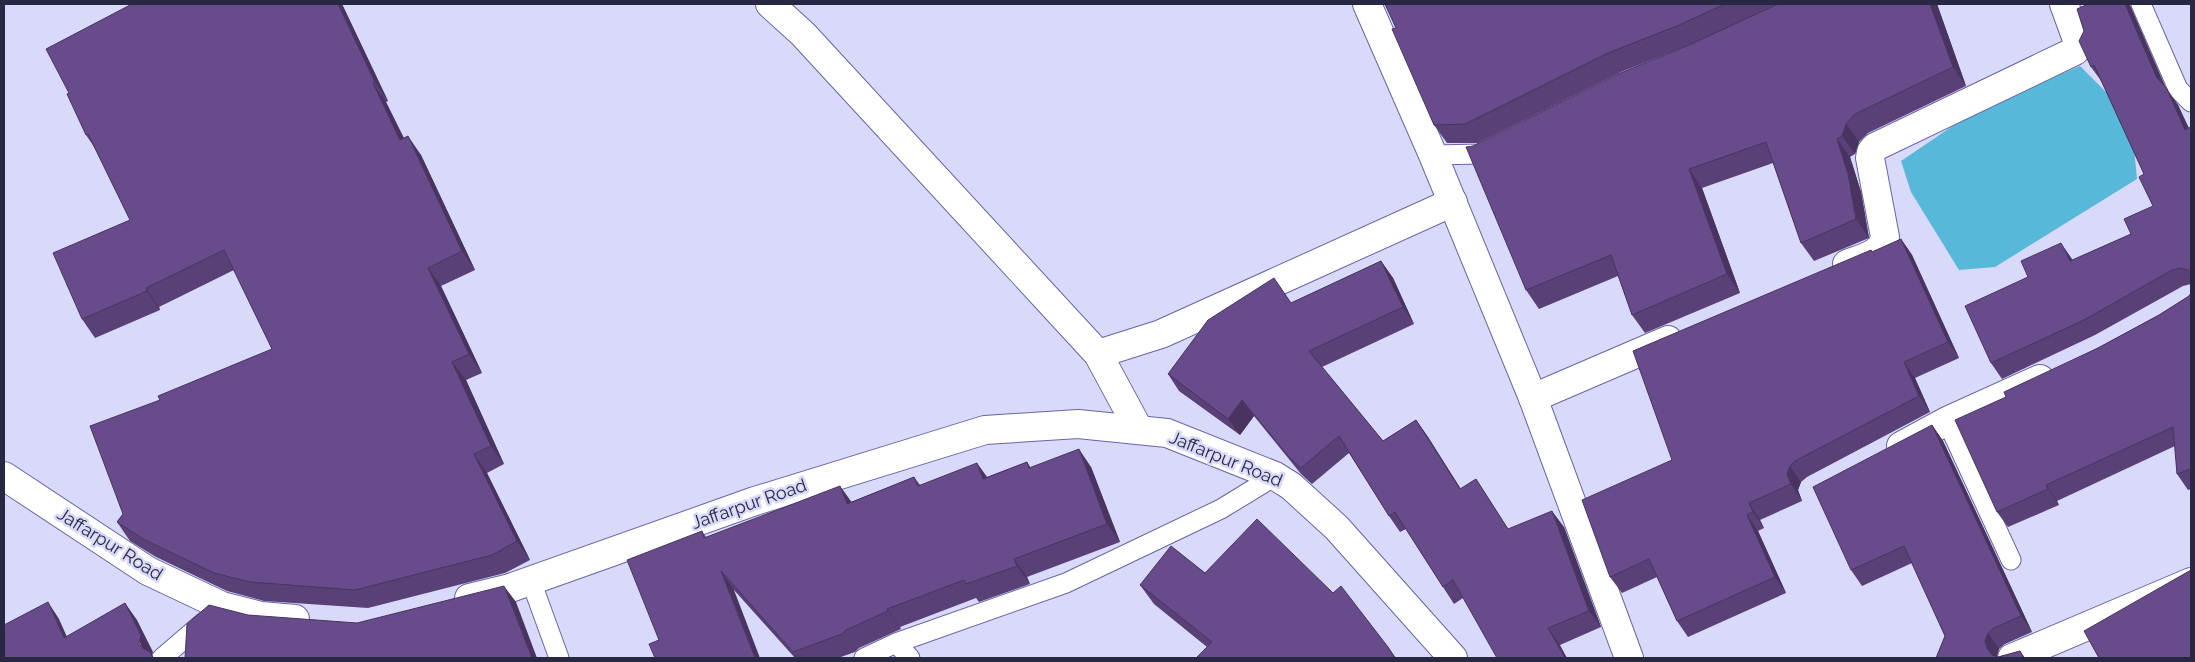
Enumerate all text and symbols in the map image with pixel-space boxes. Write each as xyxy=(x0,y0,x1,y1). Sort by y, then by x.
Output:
street label: Jaffarpur Road xyxy=(1166,426,1286,491)
street label: Jaffarpur Road xyxy=(689,474,809,533)
street label: Jaffarpur Road xyxy=(54,503,167,584)

